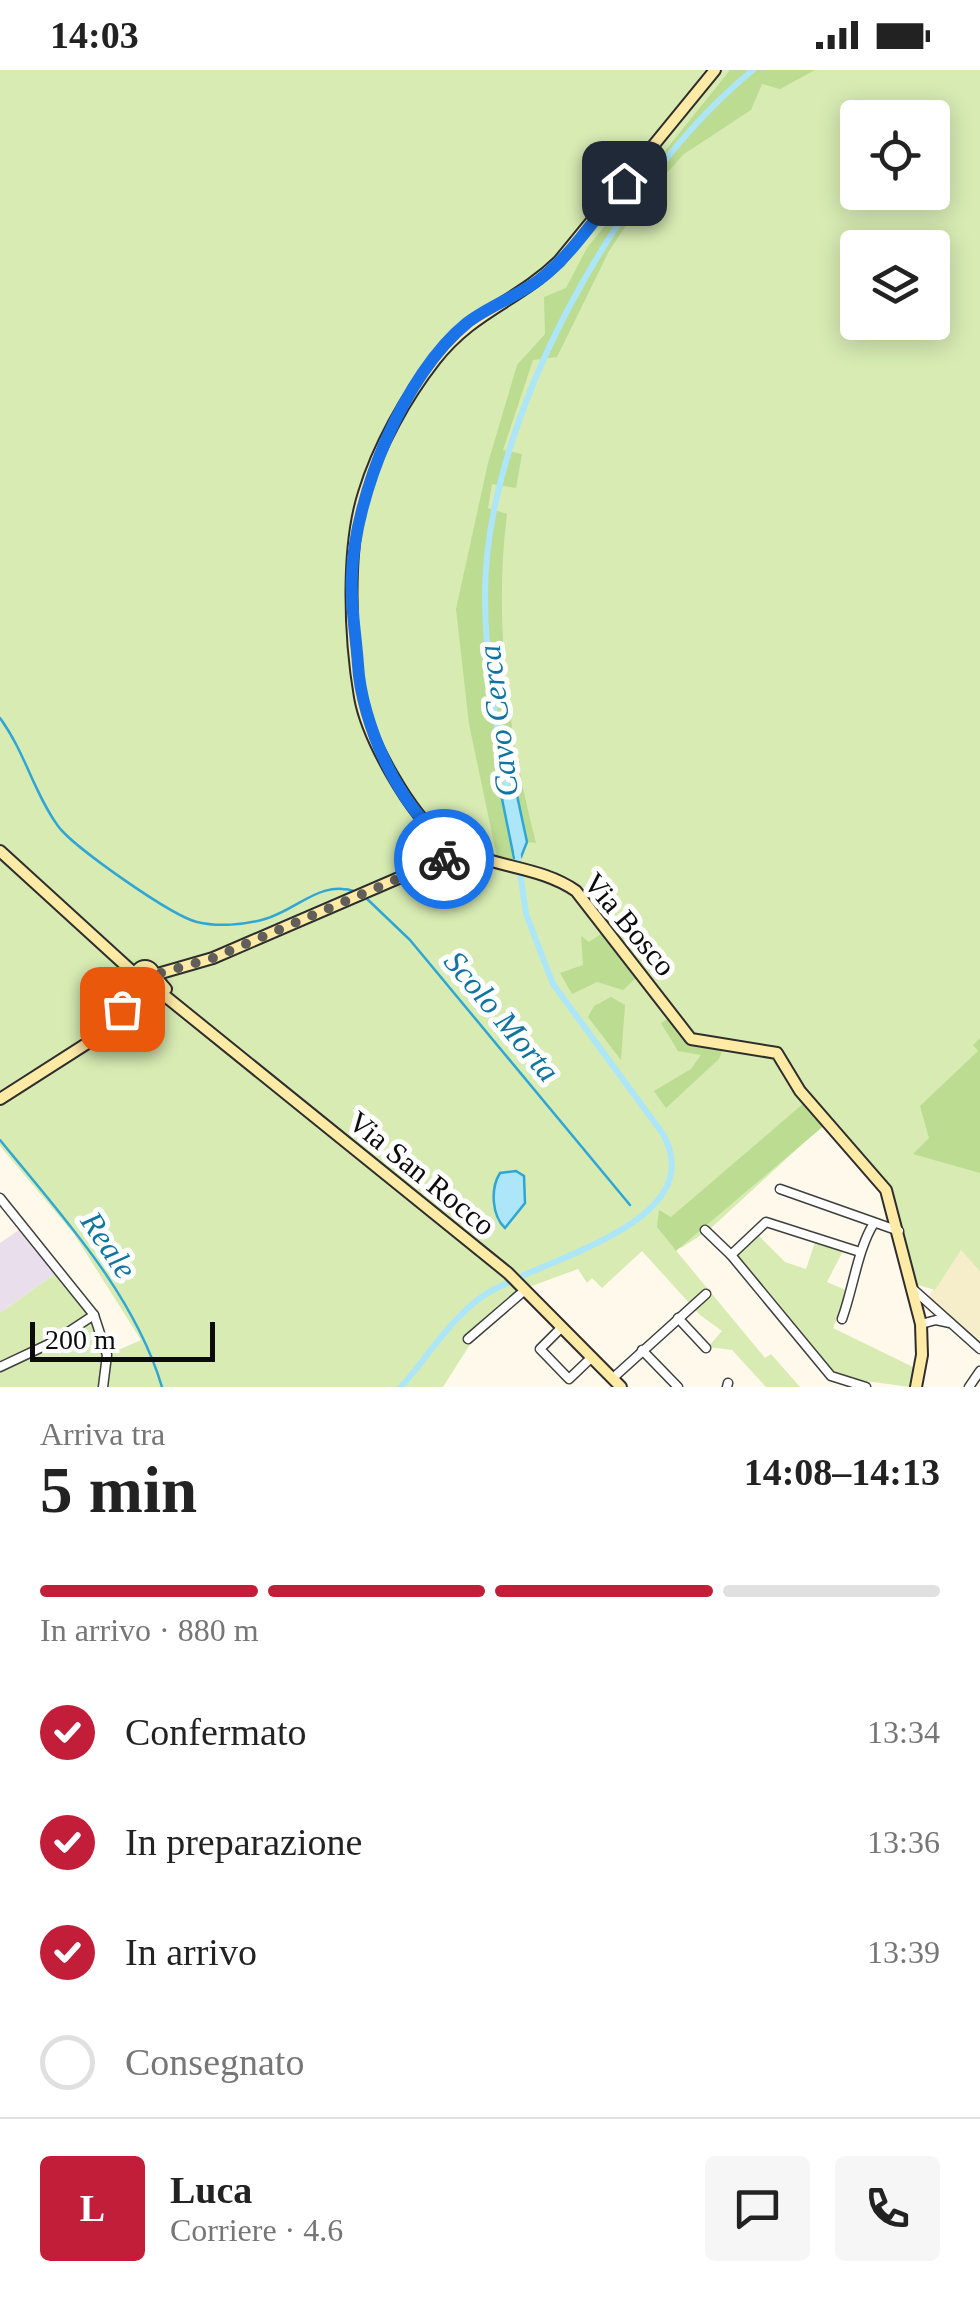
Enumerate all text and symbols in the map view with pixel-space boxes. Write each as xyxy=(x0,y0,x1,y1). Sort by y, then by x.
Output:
text: 14:03 xyxy=(50,14,139,56)
map controls xyxy=(840,100,950,340)
button: locate xyxy=(840,100,950,210)
pin xyxy=(582,141,667,226)
icon: home xyxy=(597,156,652,211)
button: layers xyxy=(840,230,950,340)
water label: Cavo Cerca xyxy=(471,643,525,799)
courier xyxy=(394,809,494,909)
icon: bike xyxy=(417,832,472,887)
street label: Via Bosco xyxy=(578,866,682,982)
water label: Scolo Morta xyxy=(437,943,567,1089)
pin xyxy=(80,967,165,1052)
icon: bag xyxy=(95,982,150,1037)
street label: Via San Rocco xyxy=(342,1104,502,1242)
water label: Reale xyxy=(73,1204,144,1285)
scale bar xyxy=(30,1317,215,1362)
text: 200 m xyxy=(45,1324,116,1355)
text: Arriva tra xyxy=(40,1416,165,1452)
text: 14:08–14:13 xyxy=(744,1451,940,1493)
text: 5 min xyxy=(40,1454,197,1526)
text: In arrivo · 880 m xyxy=(40,1612,259,1648)
icon: check xyxy=(40,1705,95,1760)
text: Confermato xyxy=(125,1711,307,1753)
text: 13:34 xyxy=(867,1714,940,1750)
icon: check xyxy=(40,1815,95,1870)
text: In preparazione xyxy=(125,1821,362,1863)
text: 13:36 xyxy=(867,1824,940,1860)
icon: check xyxy=(40,1925,95,1980)
text: In arrivo xyxy=(125,1931,257,1973)
text: 13:39 xyxy=(867,1934,940,1970)
text: Consegnato xyxy=(125,2041,304,2083)
button: chat xyxy=(705,2156,810,2261)
button: phone xyxy=(835,2156,940,2261)
text: Luca xyxy=(170,2169,252,2211)
text: L xyxy=(80,2187,105,2229)
text: Corriere · 4.6 xyxy=(170,2212,343,2248)

